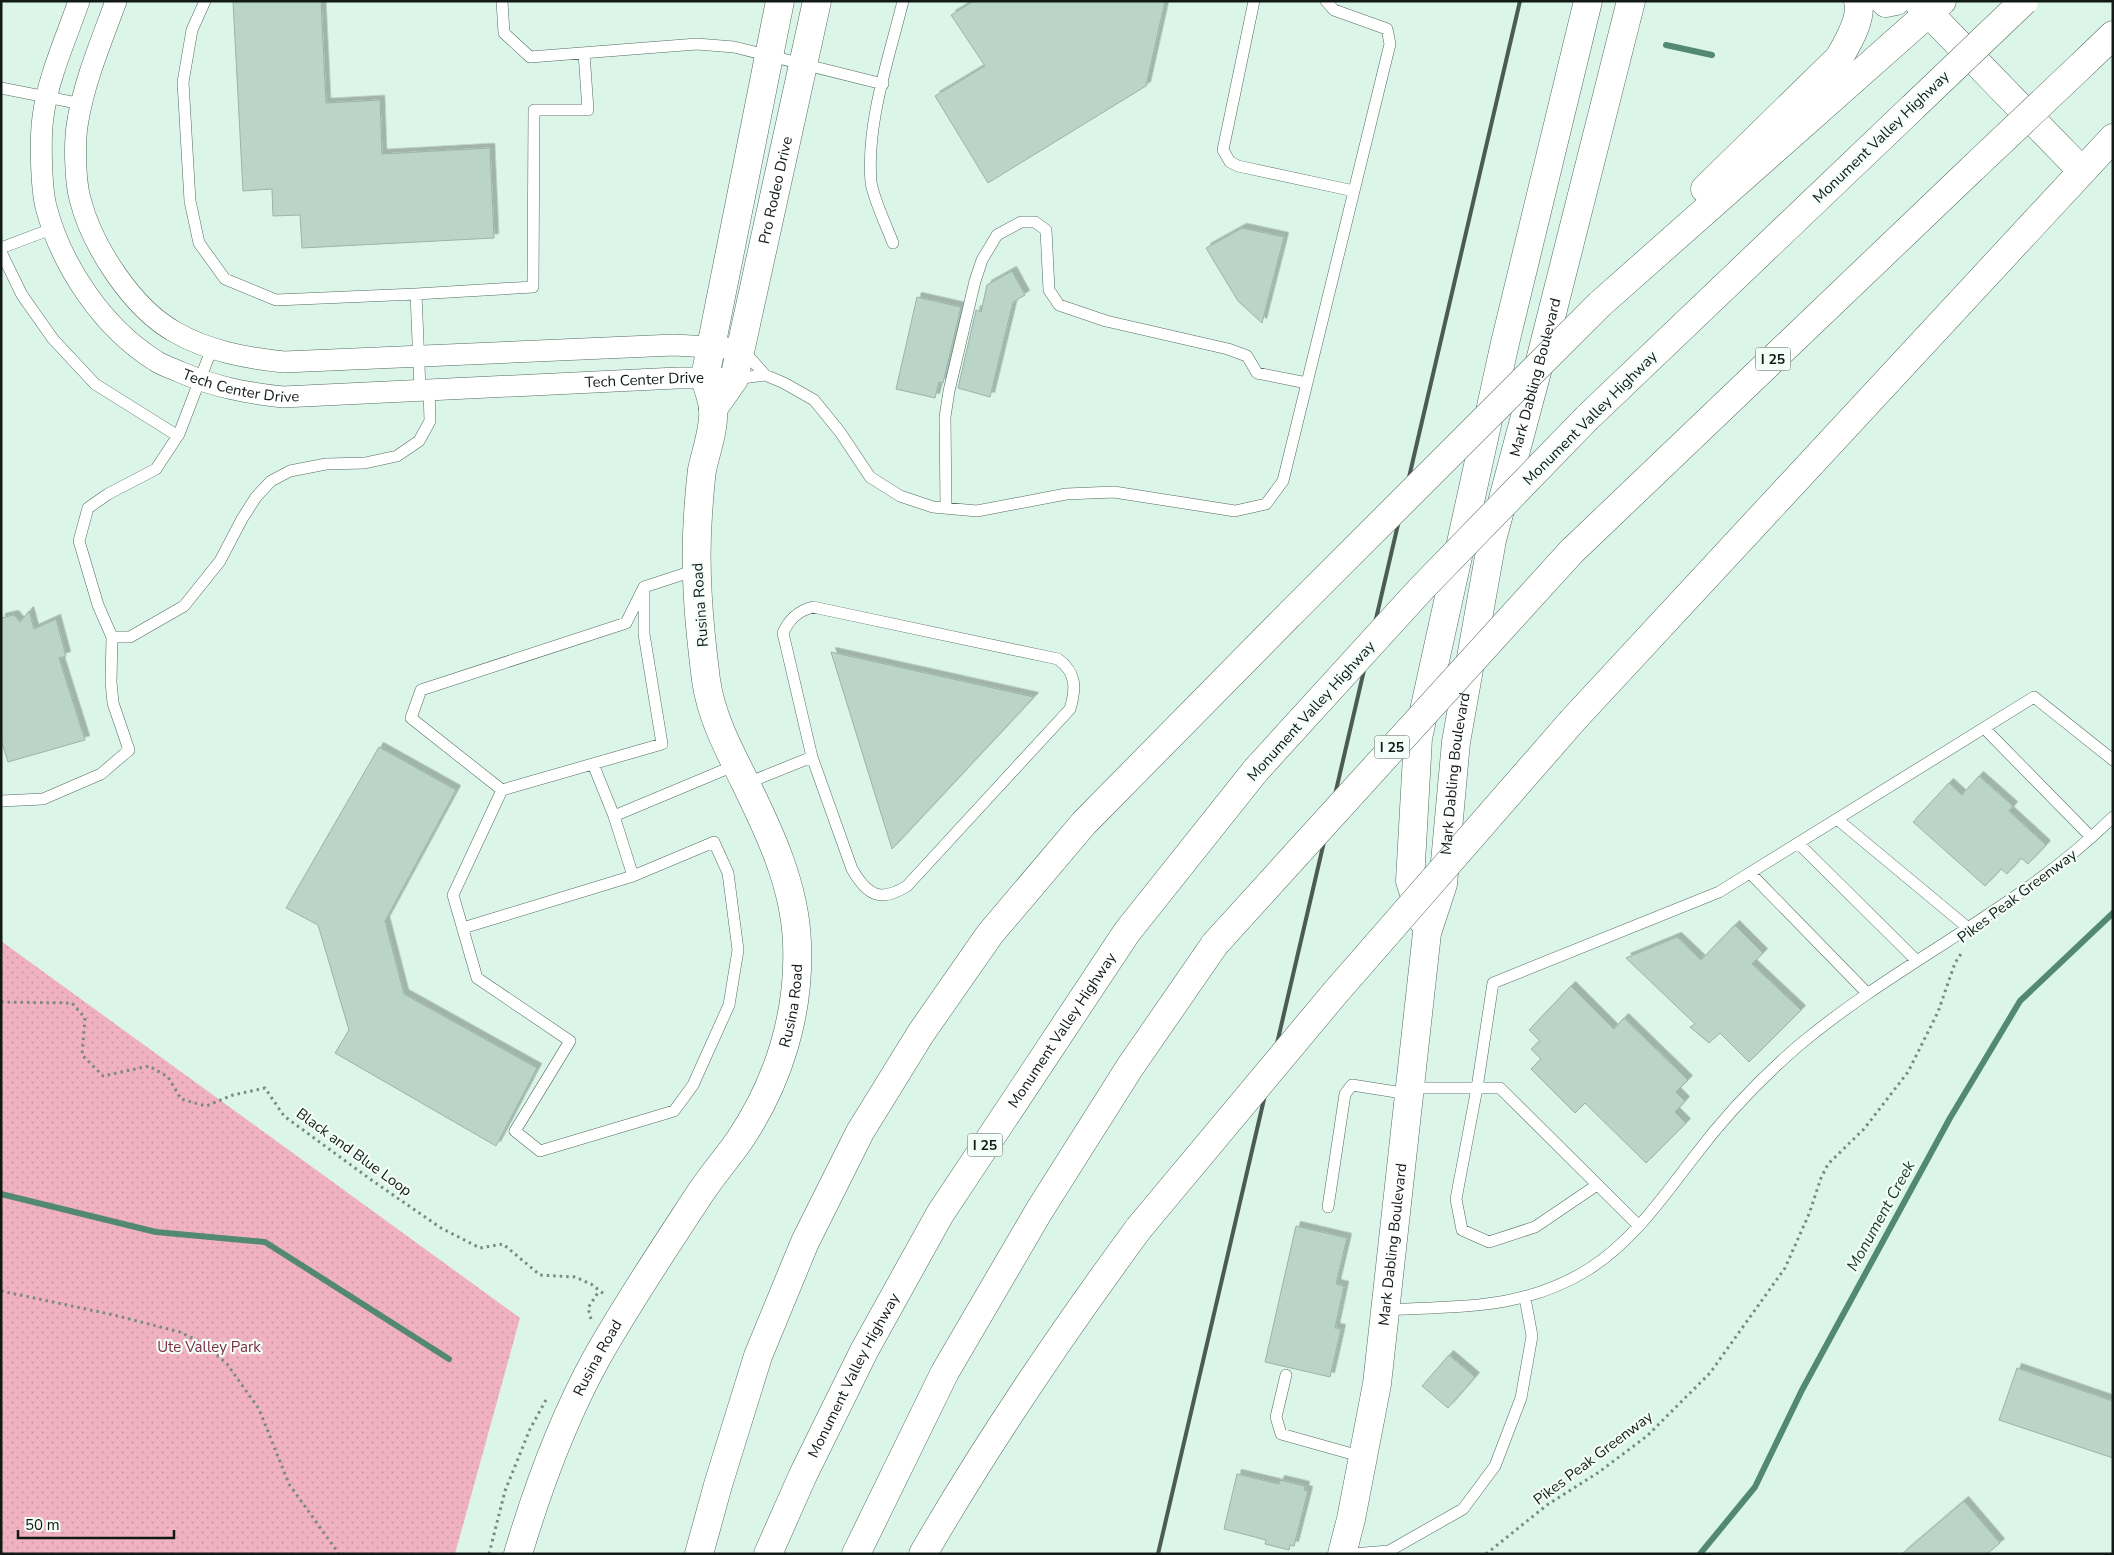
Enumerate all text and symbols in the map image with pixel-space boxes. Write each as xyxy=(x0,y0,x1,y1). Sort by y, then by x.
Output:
street label: Monument Valley Highway xyxy=(1808,66,1954,208)
street label: Pro Rodeo Drive xyxy=(754,134,797,246)
street label: Mark Dabling Boulevard xyxy=(1505,296,1566,459)
street label: Monument Valley Highway xyxy=(1518,346,1662,490)
road number: I 25 xyxy=(1756,348,1790,370)
street label: Tech Center Drive xyxy=(179,364,300,407)
street label: Tech Center Drive xyxy=(584,368,704,392)
street label: Rusina Road xyxy=(687,562,713,648)
street label: Monument Valley Highway xyxy=(1243,636,1380,785)
street label: Mark Dabling Boulevard xyxy=(1436,691,1475,856)
road number: I 25 xyxy=(1374,736,1410,759)
street label: Pikes Peak Greenway xyxy=(1953,844,2081,947)
street label: Monument Valley Highway xyxy=(1003,948,1121,1112)
street label: Rusina Road xyxy=(774,964,807,1050)
street label: Black and Blue Loop xyxy=(292,1103,416,1201)
road number: I 25 xyxy=(968,1134,1002,1156)
water label: Monument Creek xyxy=(1842,1156,1921,1275)
street label: Mark Dabling Boulevard xyxy=(1374,1162,1411,1327)
street label: Monument Valley Highway xyxy=(803,1289,904,1461)
street label: Rusina Road xyxy=(568,1316,627,1400)
park label: Ute Valley Park xyxy=(157,1337,261,1357)
street label: Pikes Peak Greenway xyxy=(1529,1406,1657,1509)
scale bar xyxy=(18,1508,174,1540)
text: 50 m xyxy=(25,1515,60,1535)

